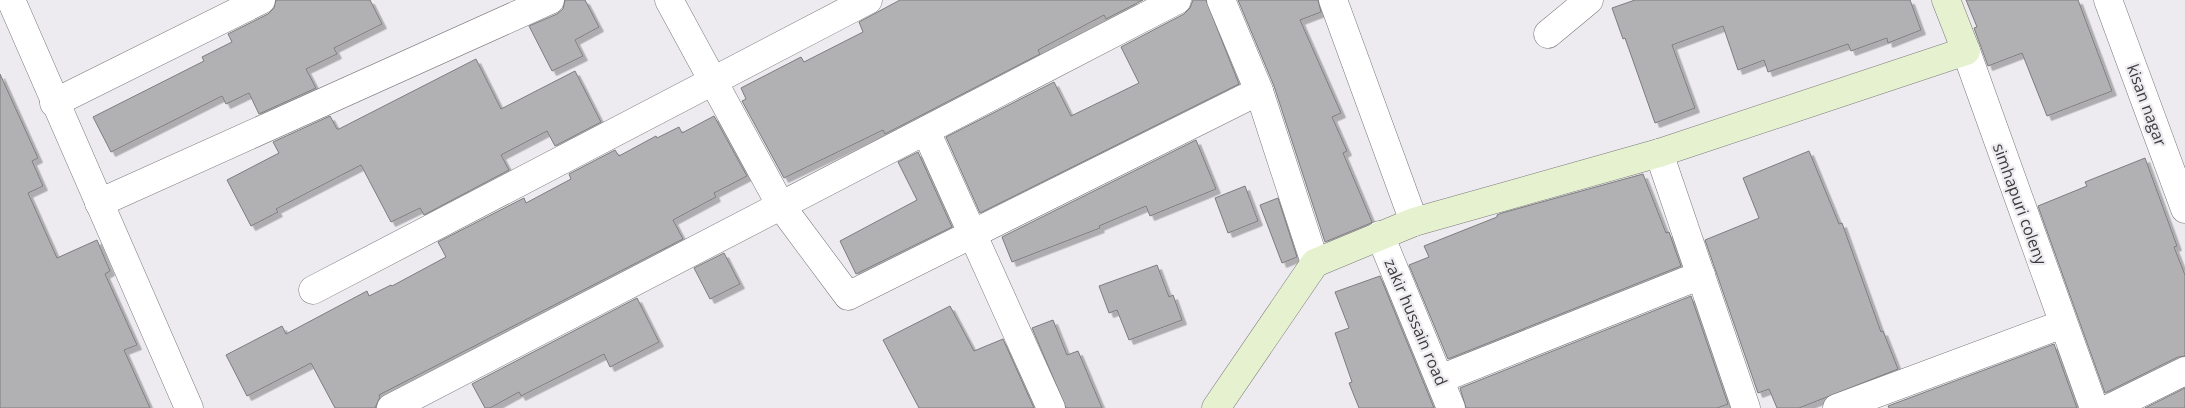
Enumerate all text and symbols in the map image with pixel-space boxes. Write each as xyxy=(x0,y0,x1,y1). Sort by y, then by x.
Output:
street label: kisan nagar xyxy=(2122,61,2172,149)
street label: simhapuri coleny xyxy=(1988,140,2053,269)
street label: zakir hussain road xyxy=(1379,255,1453,389)

